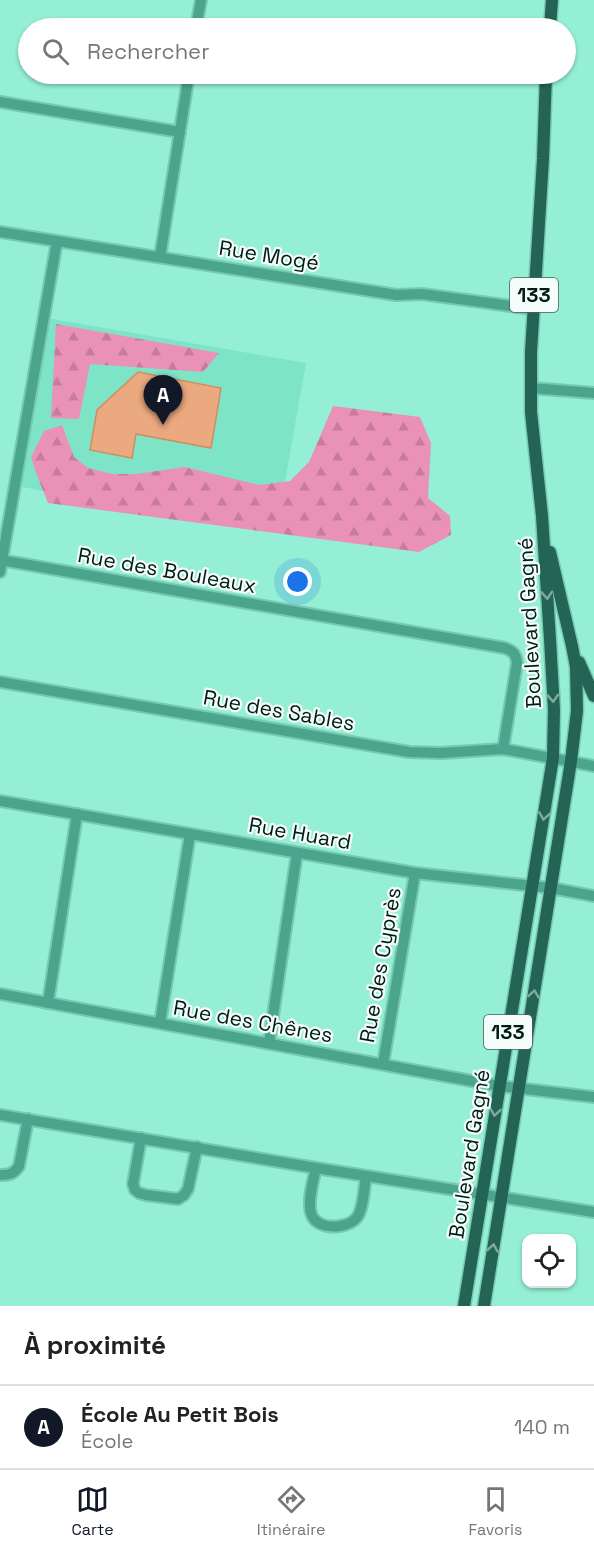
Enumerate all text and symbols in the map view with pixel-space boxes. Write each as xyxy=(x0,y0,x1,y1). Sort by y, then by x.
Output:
search box xyxy=(18,18,576,84)
icon: search xyxy=(39,35,72,68)
text: Rechercher xyxy=(87,37,209,65)
street label: Rue Mogé xyxy=(217,234,321,276)
road number: 133 xyxy=(510,278,558,312)
pin: A xyxy=(144,376,182,425)
street label: Boulevard Gagné xyxy=(511,537,547,709)
street label: Rue des Bouleaux xyxy=(76,541,258,599)
your location xyxy=(283,567,312,596)
one-way arrow xyxy=(541,591,554,600)
street label: Rue des Sables xyxy=(201,683,357,737)
one-way arrow xyxy=(546,693,559,702)
street label: Rue Huard xyxy=(247,811,353,855)
one-way arrow xyxy=(538,811,550,820)
street label: Rue des Cyprès xyxy=(353,885,407,1045)
one-way arrow xyxy=(527,989,540,999)
street label: Rue des Chênes xyxy=(171,994,335,1048)
road number: 133 xyxy=(484,1015,532,1049)
street label: Boulevard Gagné xyxy=(442,1068,496,1240)
one-way arrow xyxy=(490,1107,502,1116)
map controls xyxy=(522,1234,576,1288)
button: locate xyxy=(522,1234,576,1288)
one-way arrow xyxy=(486,1244,499,1254)
text: À proximité xyxy=(24,1328,166,1362)
text: École Au Petit Bois xyxy=(81,1400,279,1428)
text: A xyxy=(37,1414,50,1440)
text: 140 m xyxy=(514,1414,570,1440)
text: École xyxy=(81,1428,133,1454)
tab: Carte xyxy=(72,1483,114,1540)
tab: Itinéraire xyxy=(257,1483,325,1540)
tab: Favoris xyxy=(469,1483,522,1540)

